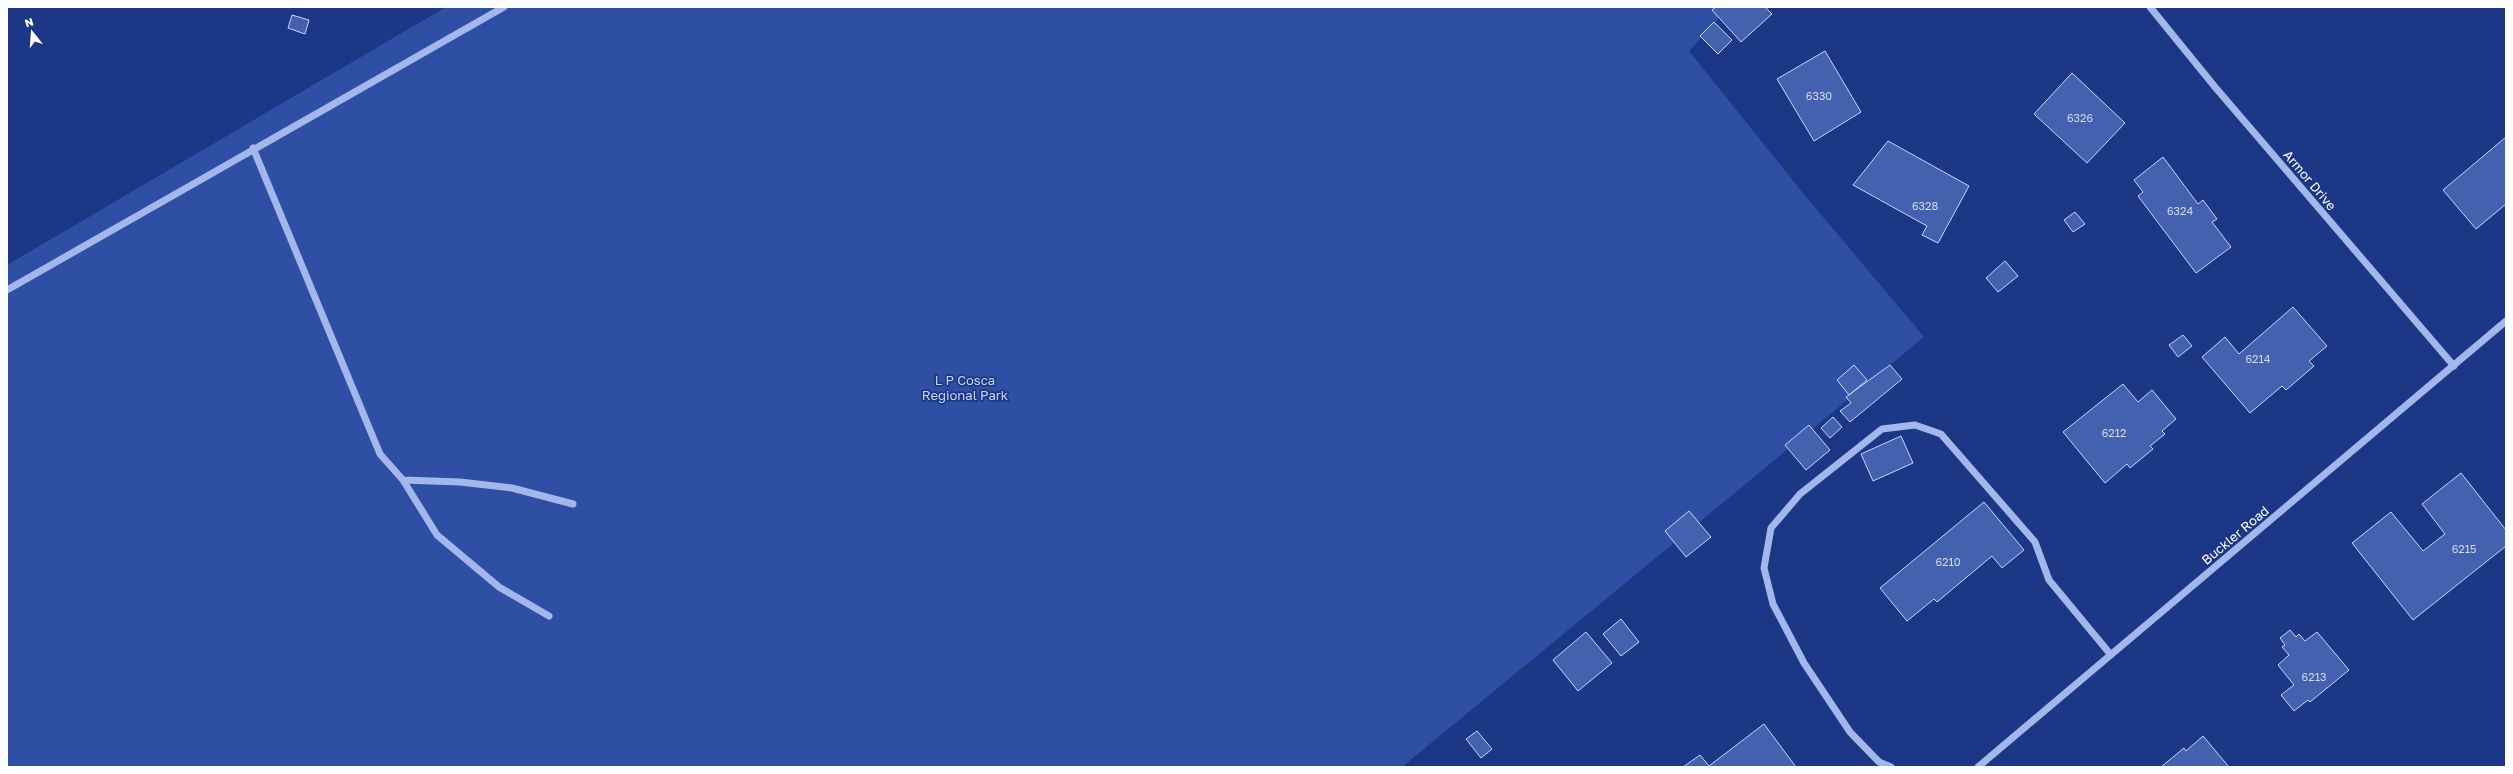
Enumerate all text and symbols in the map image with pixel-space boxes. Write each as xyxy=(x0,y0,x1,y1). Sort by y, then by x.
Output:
north arrow xyxy=(12,12,52,52)
text: N xyxy=(23,15,35,29)
house number: 6330 xyxy=(1806,89,1832,102)
house number: 6326 xyxy=(2067,111,2093,124)
street label: Armor Drive xyxy=(2280,147,2340,213)
house number: 6328 xyxy=(1912,199,1938,212)
house number: 6324 xyxy=(2167,204,2193,217)
house number: 6214 xyxy=(2245,352,2271,365)
park label: L P Cosca Regional Park xyxy=(922,372,1009,403)
house number: 6212 xyxy=(2102,426,2126,439)
street label: Buckler Road xyxy=(2198,502,2272,568)
house number: 6215 xyxy=(2452,542,2476,555)
house number: 6210 xyxy=(1935,555,1961,568)
house number: 6213 xyxy=(2302,670,2326,683)

